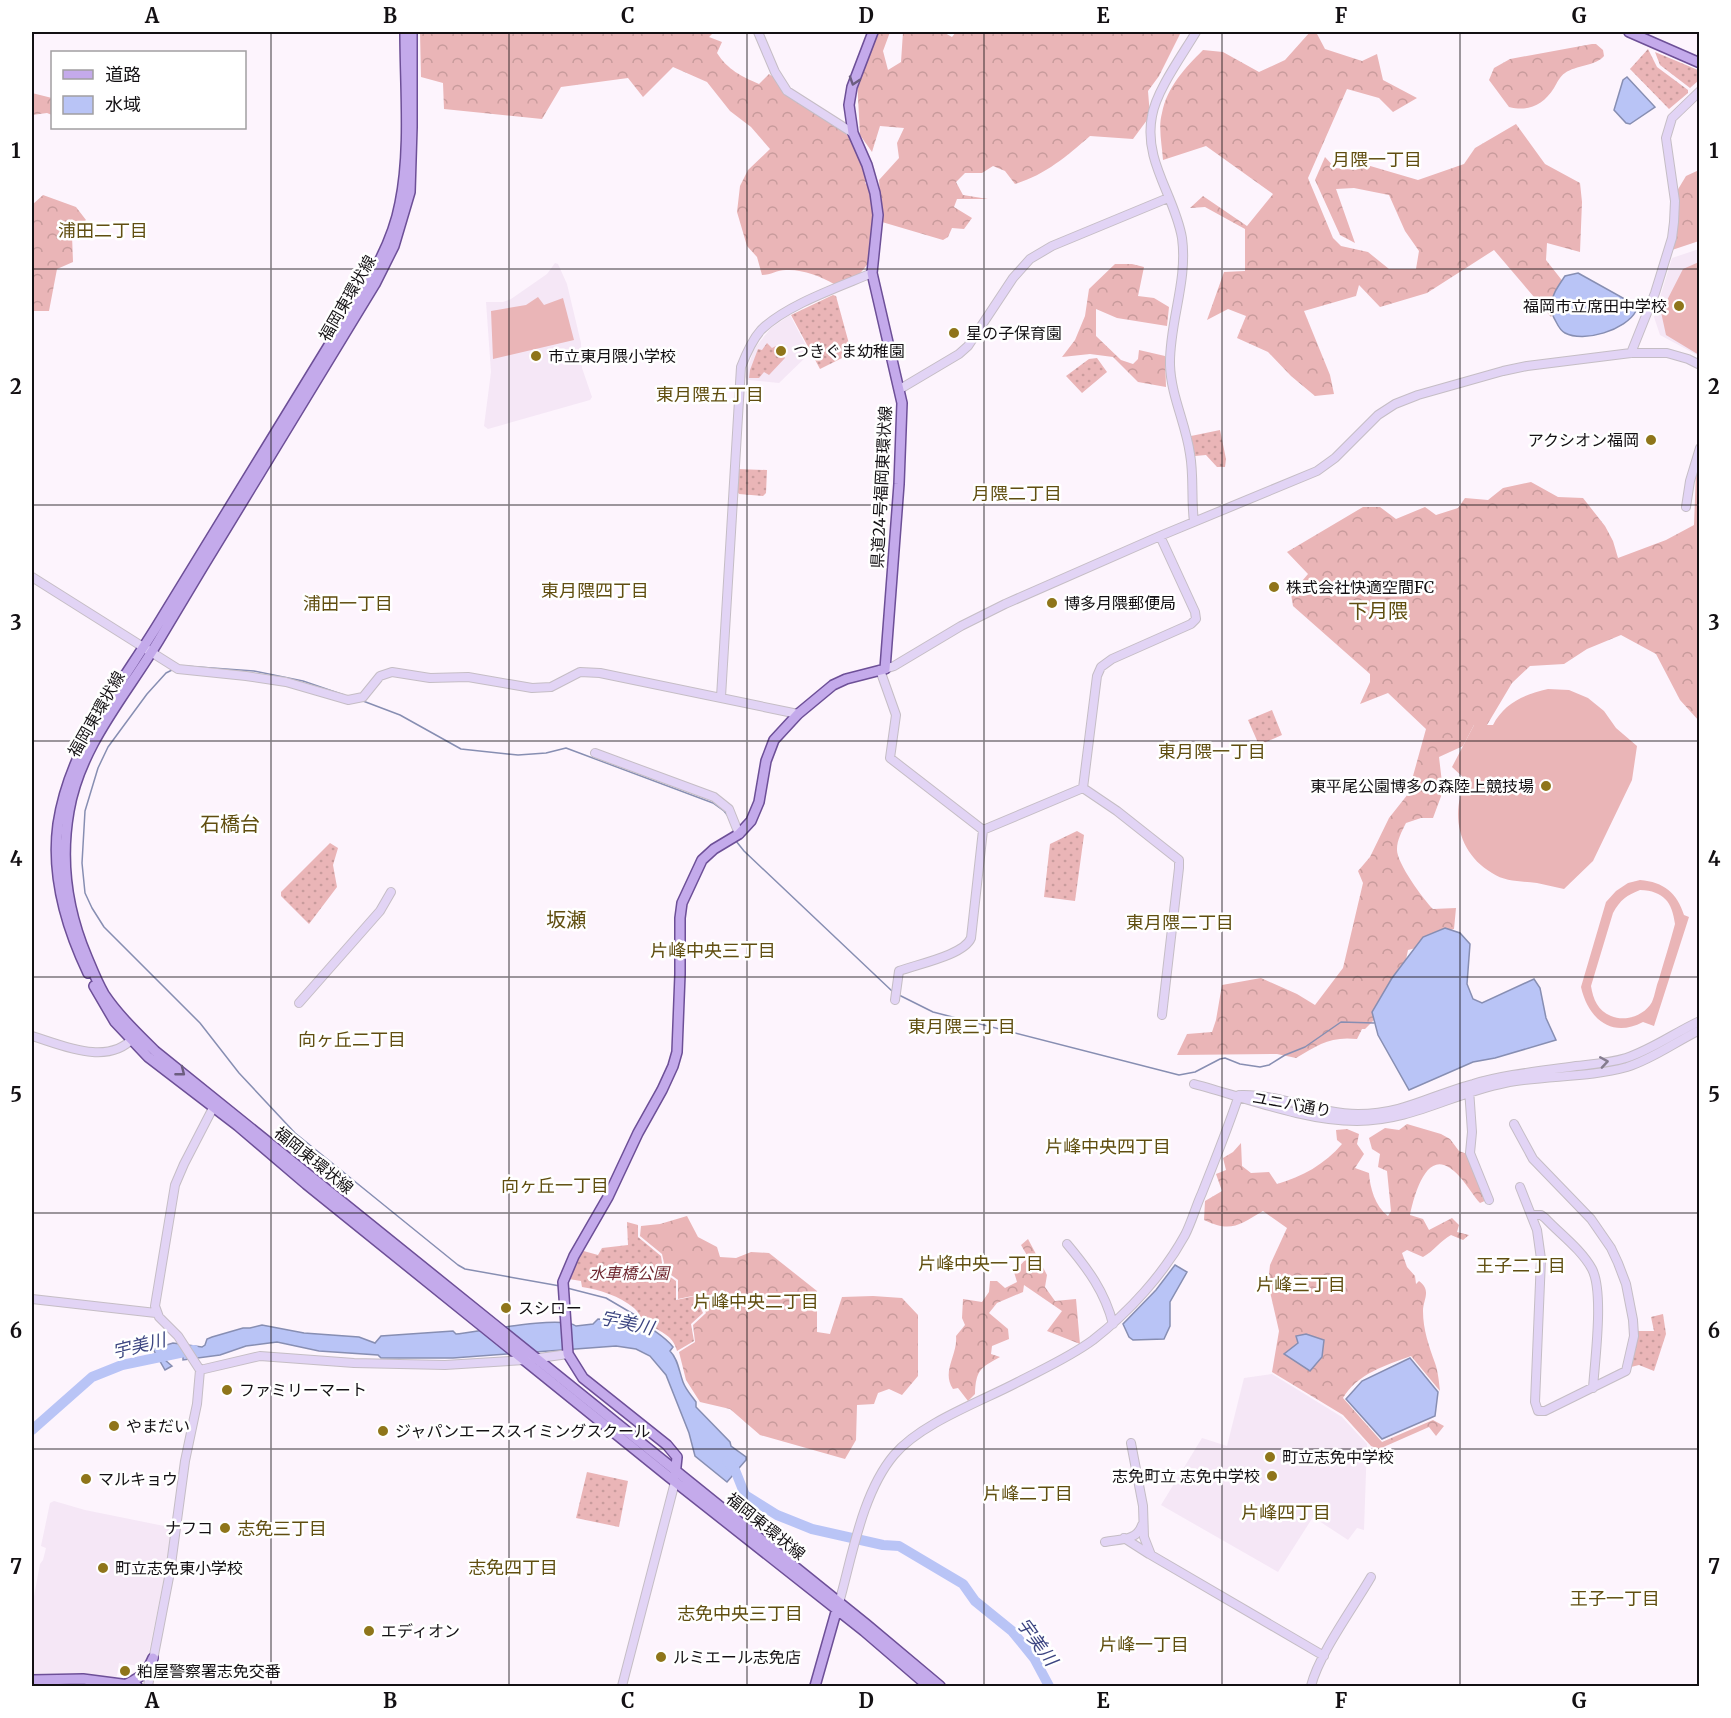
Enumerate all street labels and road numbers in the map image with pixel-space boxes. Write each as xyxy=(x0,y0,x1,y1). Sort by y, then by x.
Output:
street label: 福岡東環状線 xyxy=(314,251,380,345)
street label: 県道24号福岡東環状線 xyxy=(867,405,895,569)
street label: 福岡東環状線 xyxy=(63,667,129,761)
street label: ユニバ通り xyxy=(1251,1087,1333,1121)
street label: 福岡東環状線 xyxy=(270,1122,358,1198)
street label: 福岡東環状線 xyxy=(722,1488,810,1564)

